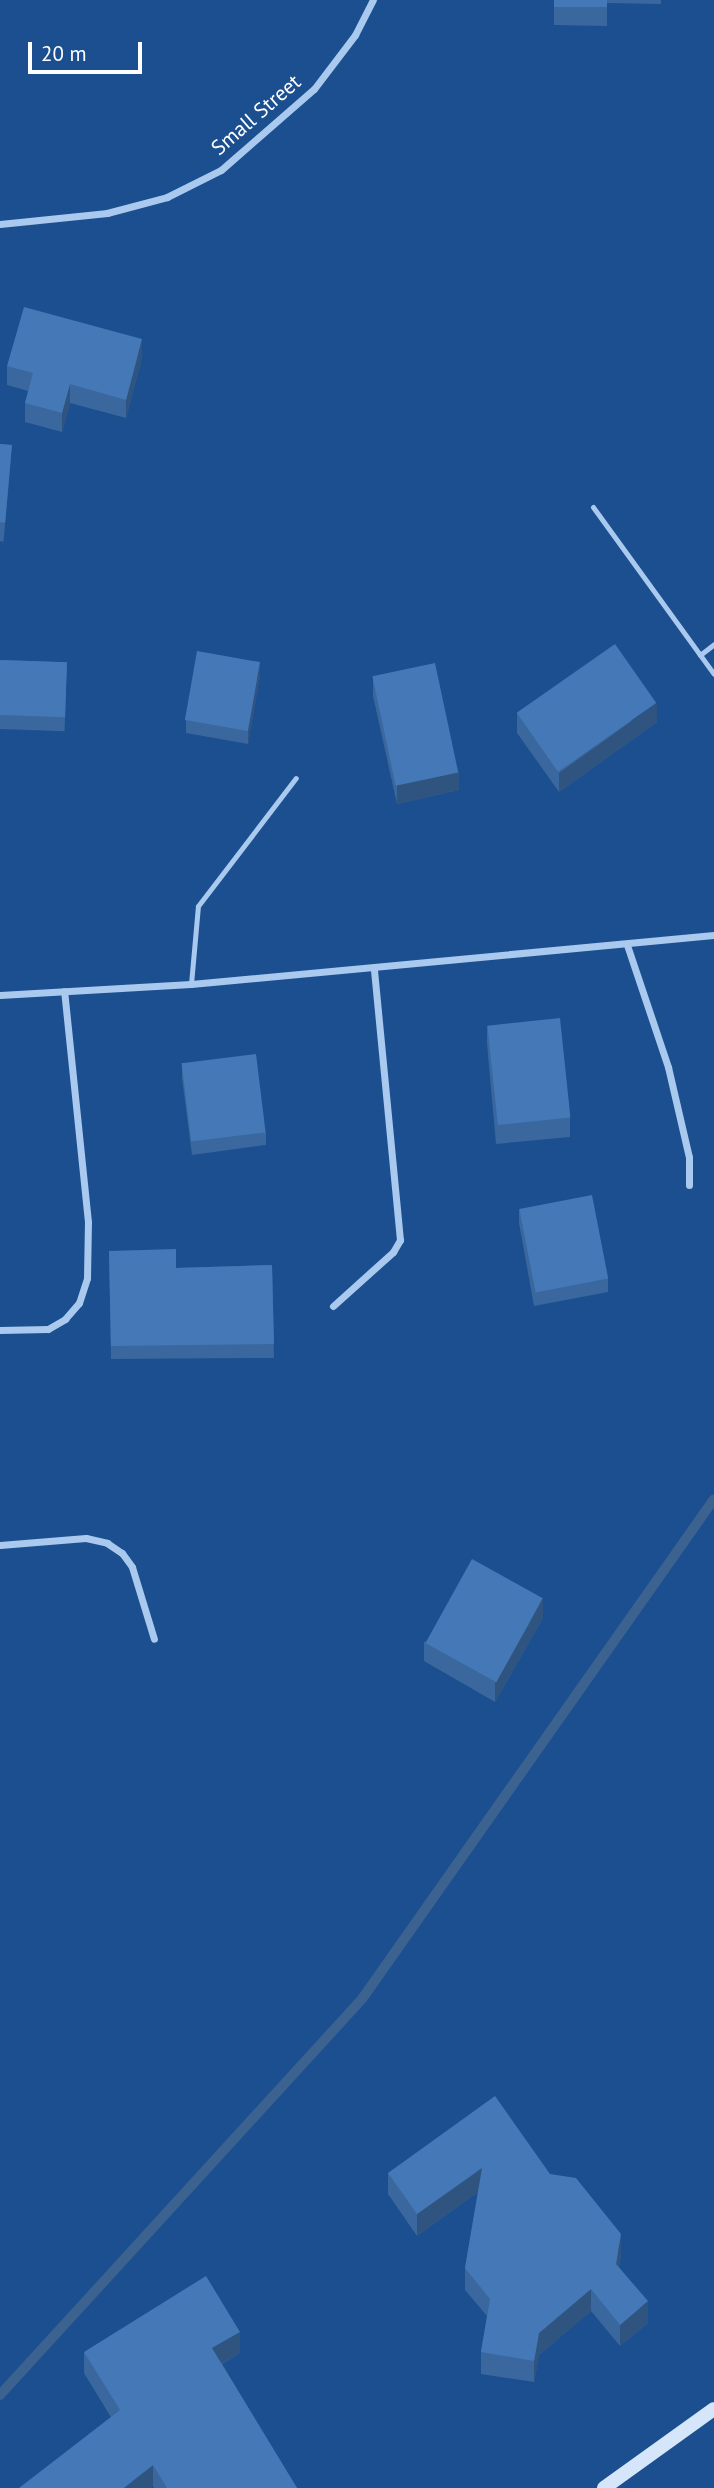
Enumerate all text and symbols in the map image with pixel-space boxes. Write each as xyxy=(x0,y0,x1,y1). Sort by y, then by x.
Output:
scale bar xyxy=(32,28,145,72)
text: 20 m xyxy=(41,40,87,67)
street label: Small Street xyxy=(206,69,306,161)

